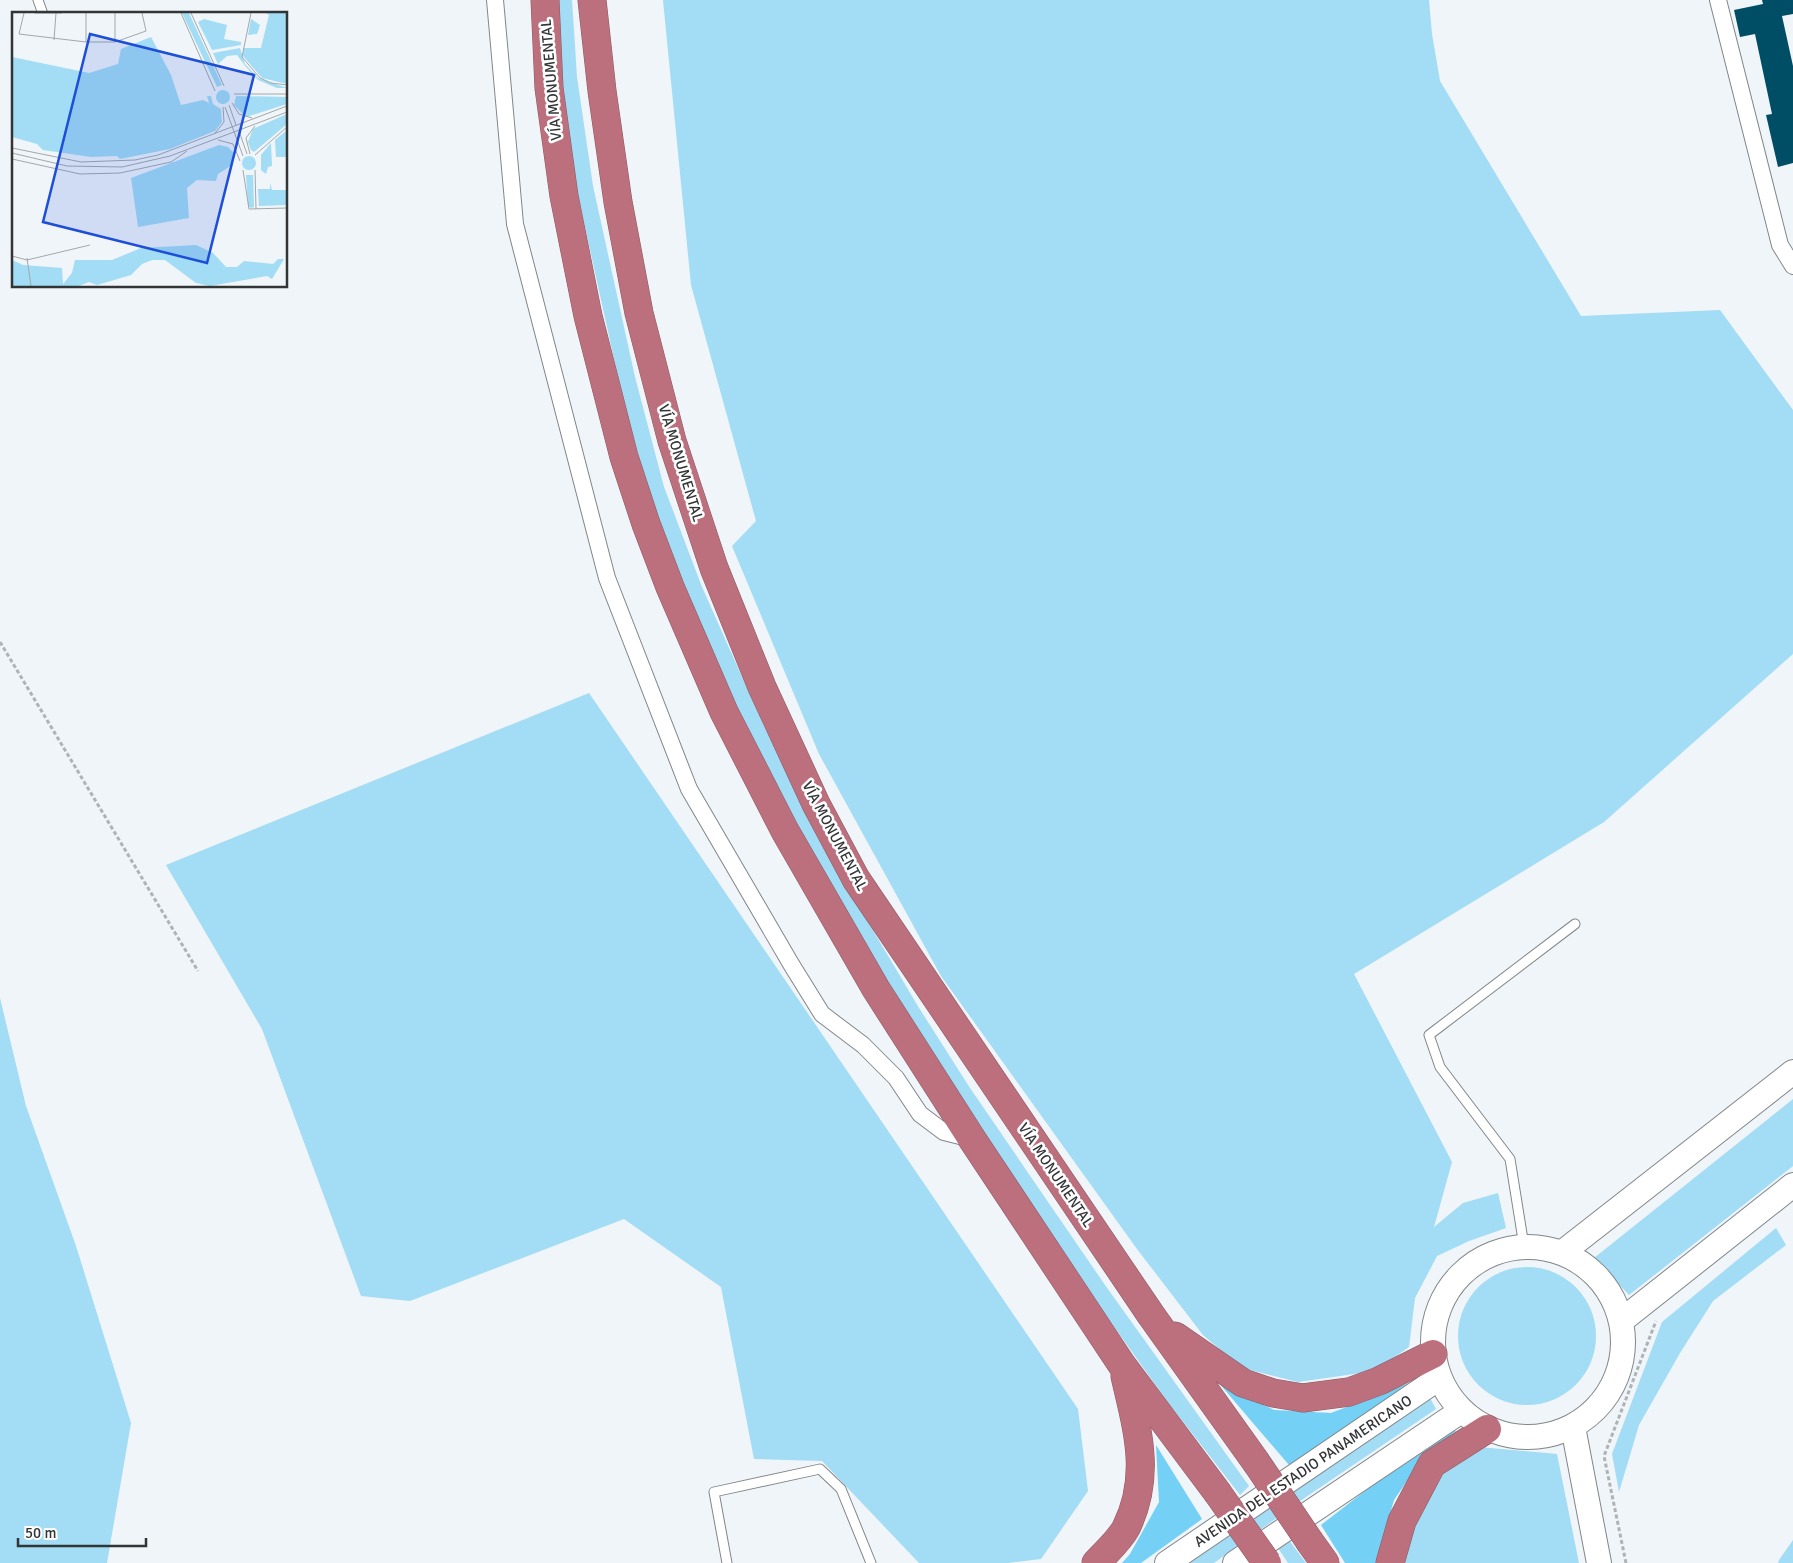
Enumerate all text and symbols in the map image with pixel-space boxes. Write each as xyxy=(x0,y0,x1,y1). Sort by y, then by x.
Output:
inset map xyxy=(12,12,288,288)
street label: VÍA MONUMENTAL xyxy=(536,18,565,142)
street label: VÍA MONUMENTAL xyxy=(655,402,708,524)
street label: VÍA MONUMENTAL xyxy=(798,778,873,894)
street label: VÍA MONUMENTAL xyxy=(1014,1119,1099,1231)
street label: AVENIDA DEL ESTADIO PANAMERICANO xyxy=(1191,1391,1416,1551)
scale bar xyxy=(18,1516,145,1548)
text: 50 m xyxy=(25,1524,56,1542)

